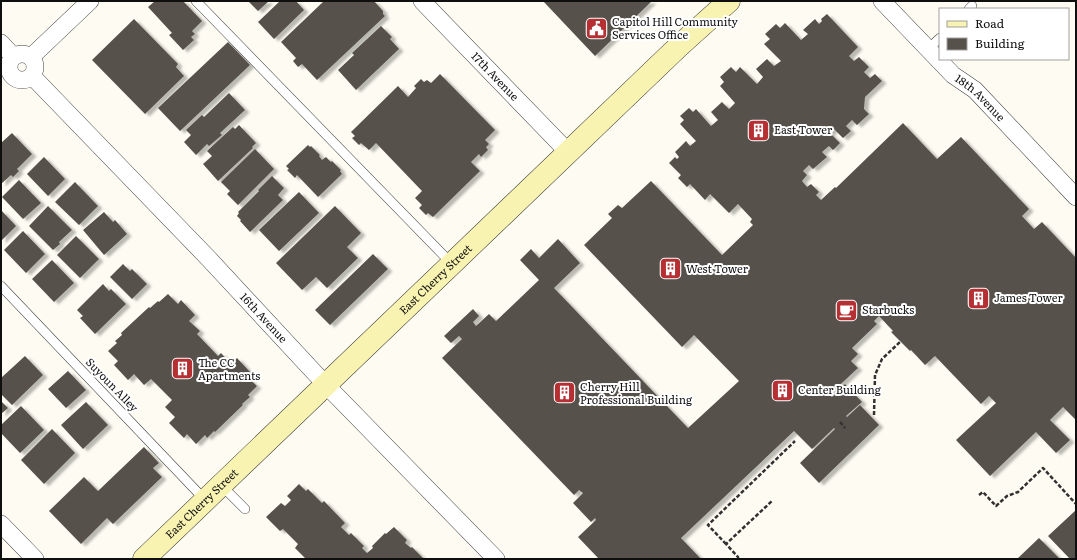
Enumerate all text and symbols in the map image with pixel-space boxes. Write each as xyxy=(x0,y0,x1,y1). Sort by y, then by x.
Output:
legend xyxy=(939,8,1069,60)
place label: Capitol Hill Community Services Office xyxy=(612,13,739,42)
text: Road xyxy=(975,14,1005,32)
public building icon: Capitol Hill Community Services Office xyxy=(583,15,609,41)
text: Building xyxy=(975,34,1025,52)
street label: 17th Avenue xyxy=(468,48,523,104)
street label: 18th Avenue xyxy=(952,70,1009,124)
building icon: East Tower xyxy=(746,117,772,143)
place label: East Tower xyxy=(774,121,833,137)
street label: East Cherry Street xyxy=(395,240,475,317)
building icon: West Tower xyxy=(658,256,684,282)
place label: West Tower xyxy=(686,260,749,276)
building icon: James Tower xyxy=(965,285,991,311)
street label: 16th Avenue xyxy=(237,289,292,346)
place label: James Tower xyxy=(994,289,1063,305)
cafe icon: Starbucks xyxy=(834,297,860,323)
place label: Starbucks xyxy=(862,301,914,317)
street label: Suyoun Alley xyxy=(83,354,143,415)
place label: The CC Apartments xyxy=(198,354,260,383)
building icon: The CC Apartments xyxy=(169,356,195,382)
building icon: Center Building xyxy=(769,377,795,403)
place label: Cherry Hill Professional Building xyxy=(580,378,693,407)
building icon: Cherry Hill Professional Building xyxy=(552,380,578,406)
place label: Center Building xyxy=(798,381,882,397)
street label: East Cherry Street xyxy=(161,464,241,542)

